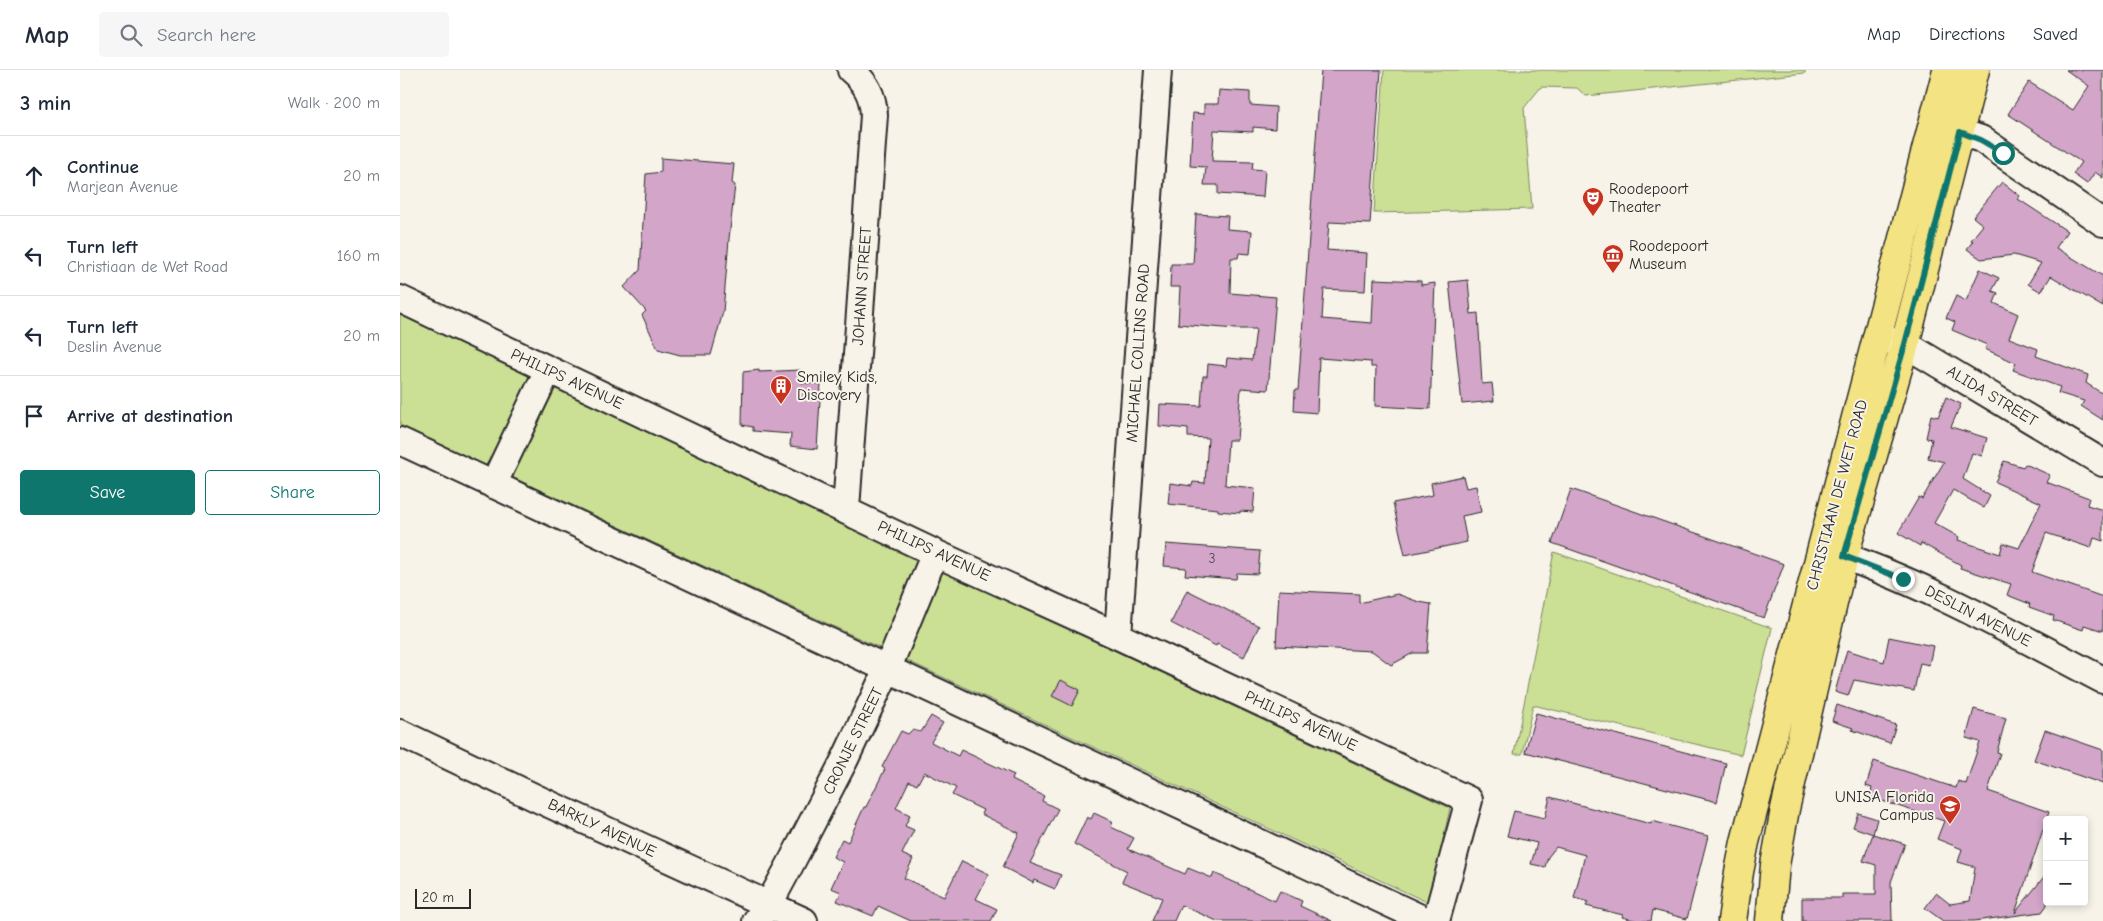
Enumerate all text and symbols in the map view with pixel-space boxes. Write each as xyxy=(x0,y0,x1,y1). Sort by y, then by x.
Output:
search box xyxy=(99,12,449,57)
text: Map xyxy=(25,21,69,49)
icon: search xyxy=(117,21,145,49)
text: Search here xyxy=(157,24,256,46)
text: Map xyxy=(1867,24,1901,45)
text: Directions xyxy=(1929,24,2005,45)
text: Saved xyxy=(2033,24,2078,45)
text: 3 min xyxy=(20,91,71,115)
text: Walk · 200 m xyxy=(288,94,380,112)
route start xyxy=(1992,142,2015,165)
text: Continue xyxy=(67,156,139,178)
icon: ahead xyxy=(20,162,48,190)
text: 20 m xyxy=(343,167,380,185)
text: Marjean Avenue xyxy=(67,178,178,196)
place label: Roodepoort Theater xyxy=(1609,180,1689,216)
theatre icon: Roodepoort Theater xyxy=(1581,186,1605,217)
street label: JOHANN STREET xyxy=(849,225,875,346)
text: Turn left xyxy=(67,236,138,258)
place label: Roodepoort Museum xyxy=(1629,237,1709,273)
icon: left xyxy=(20,242,48,270)
museum icon: Roodepoort Museum xyxy=(1601,243,1625,274)
text: 160 m xyxy=(337,247,380,265)
text: Christiaan de Wet Road xyxy=(67,258,228,276)
street label: MICHAEL COLLINS ROAD xyxy=(1123,263,1153,443)
text: Turn left xyxy=(67,316,138,338)
icon: left xyxy=(20,322,48,350)
text: 20 m xyxy=(343,327,380,345)
text: Deslin Avenue xyxy=(67,338,162,356)
street label: PHILIPS AVENUE xyxy=(508,345,627,413)
street label: ALIDA STREET xyxy=(1943,362,2041,430)
place label: Smiley Kids, Discovery xyxy=(797,368,877,404)
building icon: Smiley Kids, Discovery xyxy=(769,374,793,405)
street label: CHRISTIAAN DE WET ROAD xyxy=(1803,398,1871,592)
icon: arrive xyxy=(20,402,48,430)
text: Arrive at destination xyxy=(67,405,233,427)
button: Save xyxy=(20,470,195,515)
button: Share xyxy=(205,470,380,515)
street label: PHILIPS AVENUE xyxy=(875,517,994,585)
house number: 3 xyxy=(1208,550,1216,567)
route end xyxy=(1892,568,1915,591)
street label: DESLIN AVENUE xyxy=(1922,581,2034,651)
street label: CRONJE STREET xyxy=(819,684,887,797)
street label: PHILIPS AVENUE xyxy=(1242,687,1361,755)
place label: UNISA Florida Campus xyxy=(1835,788,1934,824)
school or university icon: UNISA Florida Campus xyxy=(1938,794,1962,825)
street label: BARKLY AVENUE xyxy=(545,795,659,861)
map controls xyxy=(2043,816,2088,906)
button: + xyxy=(2043,816,2088,861)
button: − xyxy=(2043,861,2088,906)
scale bar xyxy=(415,886,471,909)
text: 20 m xyxy=(422,889,454,906)

